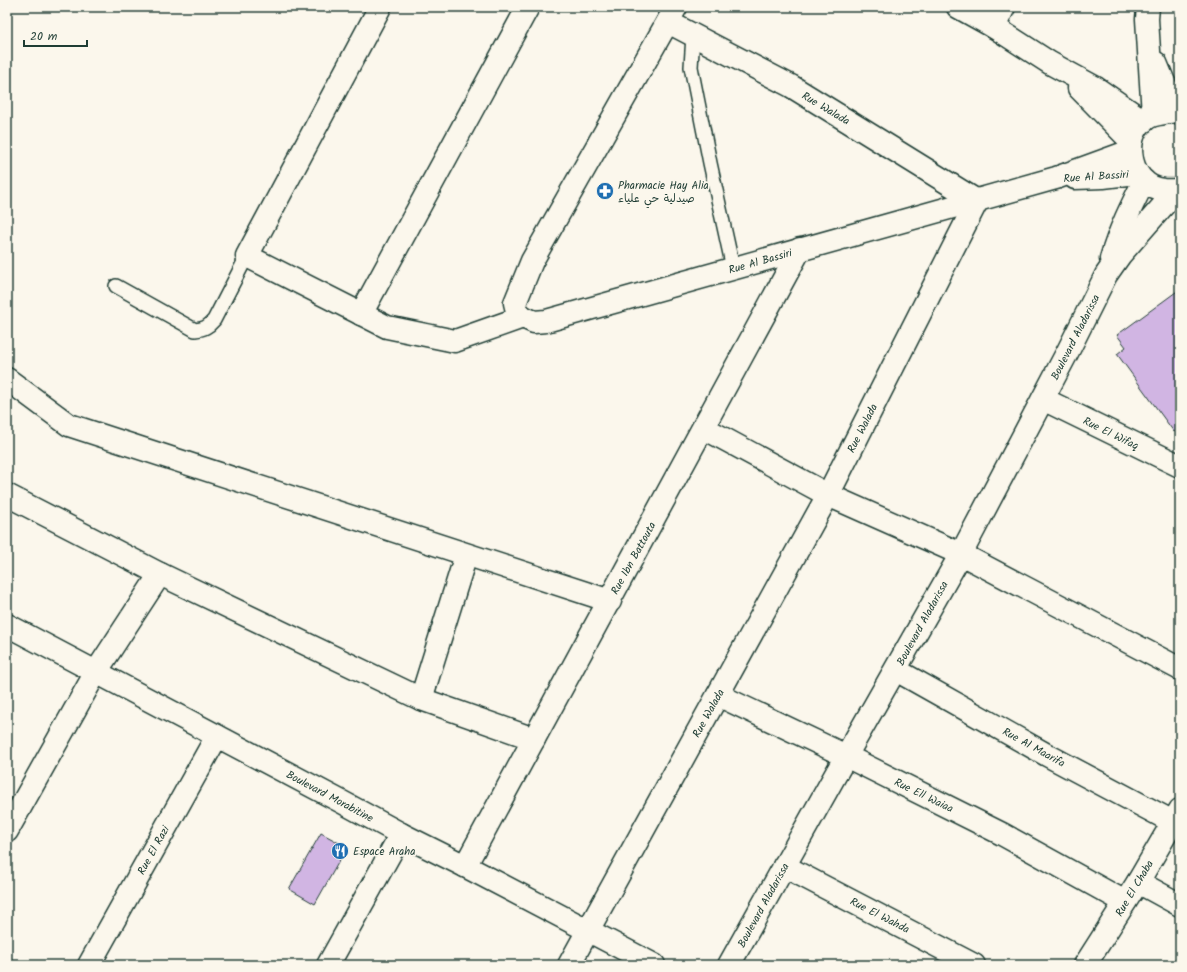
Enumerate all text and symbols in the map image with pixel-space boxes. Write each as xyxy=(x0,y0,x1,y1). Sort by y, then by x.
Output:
scale bar xyxy=(24,22,87,48)
text: 20 m xyxy=(30,27,58,46)
street label: Rue Walada xyxy=(798,87,853,130)
street label: Rue Al Bassiri xyxy=(1063,166,1130,188)
place label: Pharmacie Hay Alia صيدلية حي علياء xyxy=(618,177,709,209)
pharmacy icon: Pharmacie Hay Alia صيدلية حي علياء xyxy=(595,181,615,201)
street label: Rue Al Bassiri xyxy=(726,244,794,280)
street label: Boulevard Aladarissa xyxy=(1046,291,1105,384)
street label: Rue Walada xyxy=(843,401,883,456)
street label: Rue El Wifaq xyxy=(1079,413,1142,455)
street label: Rue Ibn Battouta xyxy=(606,519,661,598)
street label: Boulevard Aladarissa xyxy=(892,578,954,669)
street label: Rue Walada xyxy=(688,686,730,741)
street label: Rue Al Maarifa xyxy=(999,723,1068,773)
street label: Boulevard Morabitine xyxy=(283,766,377,828)
street label: Rue Ell Waiaa xyxy=(891,774,956,818)
street label: Rue El Razi xyxy=(133,822,175,878)
restaurant icon: Espace Araha xyxy=(330,841,350,861)
place label: Espace Araha xyxy=(353,843,415,861)
street label: Rue El Chaba xyxy=(1111,857,1159,920)
street label: Boulevard Aladarissa xyxy=(733,860,795,951)
street label: Rue El Wahda xyxy=(847,893,913,939)

